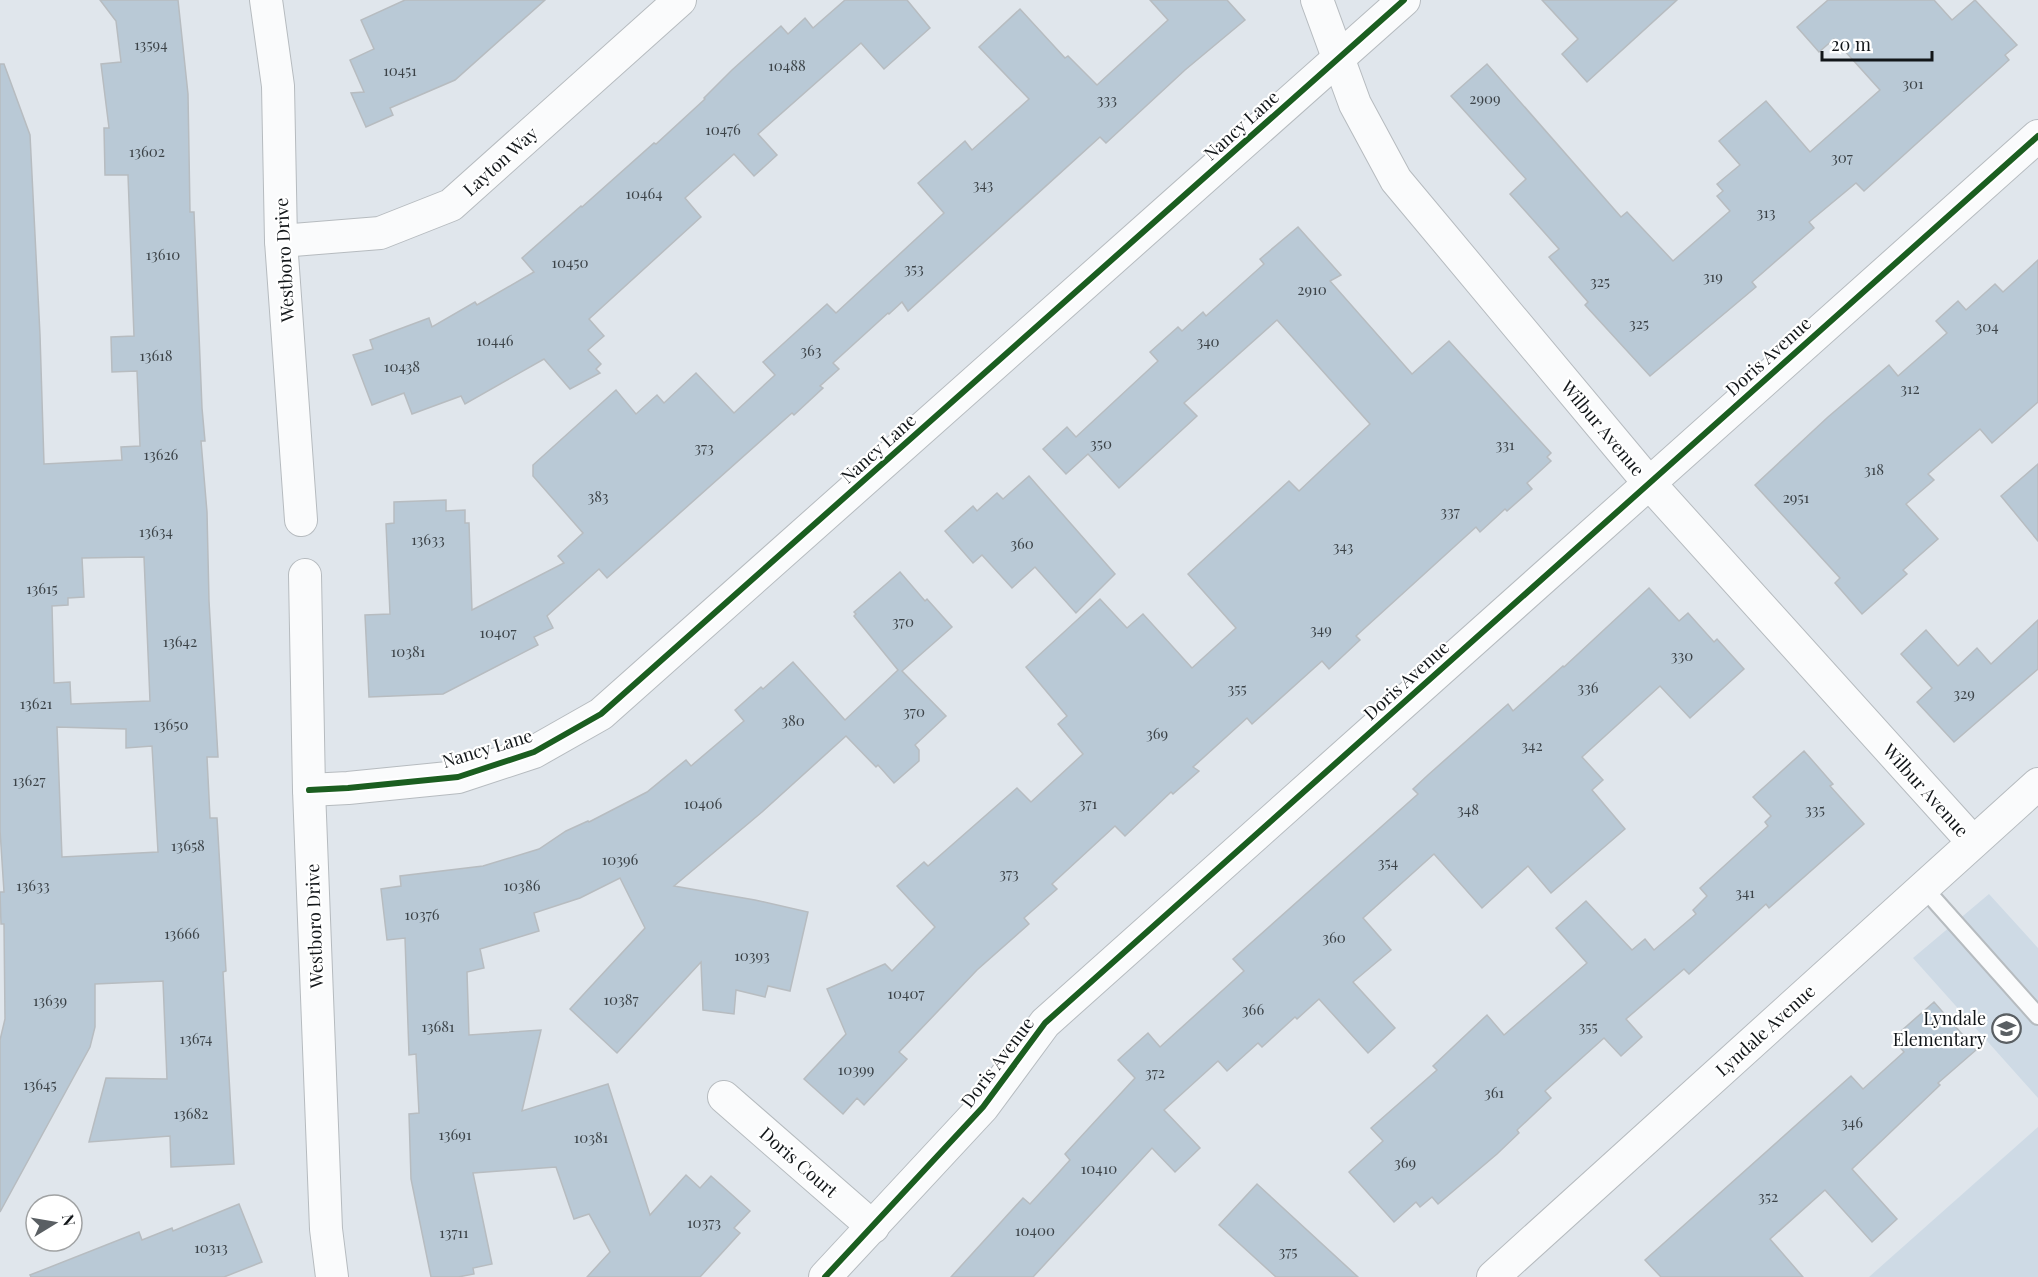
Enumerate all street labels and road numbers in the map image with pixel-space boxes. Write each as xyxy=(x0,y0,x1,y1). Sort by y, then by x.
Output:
street label: Nancy Lane xyxy=(1198,85,1284,165)
street label: Layton Way xyxy=(458,121,542,201)
street label: Westboro Drive xyxy=(269,197,299,324)
street label: Doris Avenue xyxy=(1720,311,1816,401)
street label: Wilbur Avenue xyxy=(1555,374,1650,481)
street label: Nancy Lane xyxy=(835,408,921,488)
street label: Doris Avenue xyxy=(1358,635,1454,725)
street label: Nancy Lane xyxy=(439,723,535,773)
street label: Wilbur Avenue xyxy=(1877,737,1974,842)
street label: Westboro Drive xyxy=(300,863,328,990)
street label: Lyndale Avenue xyxy=(1710,979,1820,1081)
street label: Doris Avenue xyxy=(955,1012,1039,1112)
street label: Doris Court xyxy=(755,1122,843,1203)

